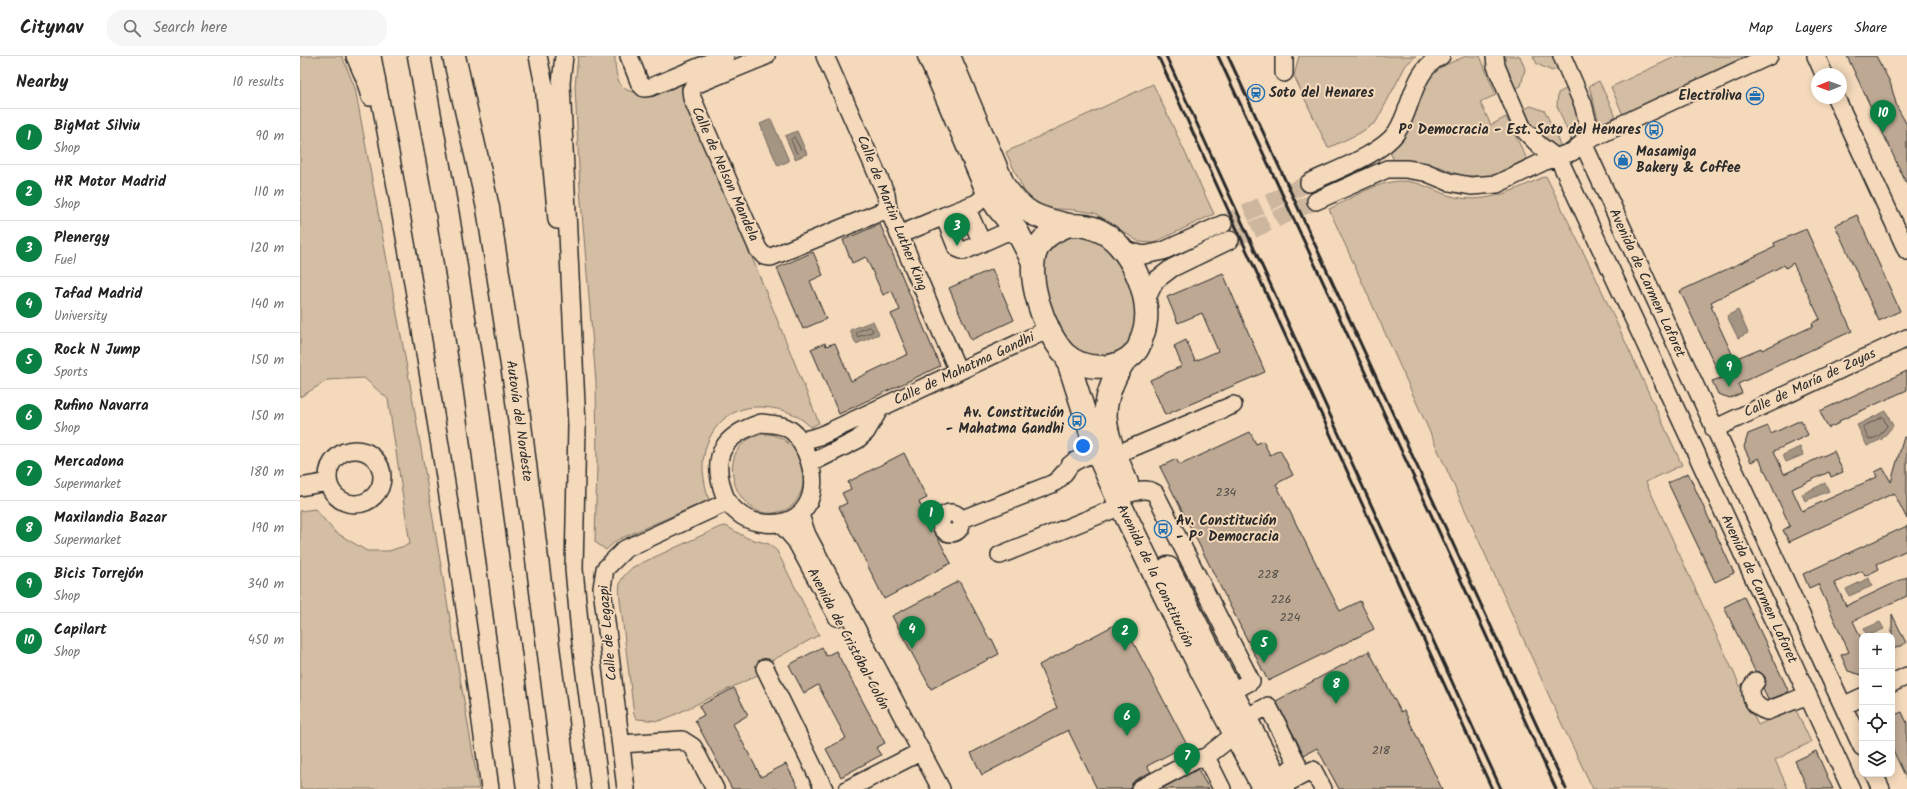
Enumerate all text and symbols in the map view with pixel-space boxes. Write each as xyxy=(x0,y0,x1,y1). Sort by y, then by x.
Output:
search box xyxy=(107,10,387,46)
text: Citynav xyxy=(20,13,83,43)
text: Search here xyxy=(153,16,227,40)
icon: search xyxy=(121,17,143,39)
text: Map xyxy=(1749,17,1773,39)
text: Layers xyxy=(1795,17,1833,39)
text: Share xyxy=(1855,17,1887,39)
north arrow xyxy=(1811,68,1847,104)
text: Nearby xyxy=(16,69,68,96)
text: 10 results xyxy=(233,72,284,93)
place label: Soto del Henares xyxy=(1269,82,1374,104)
station icon: Soto del Henares xyxy=(1246,83,1266,103)
place label: Electroliva xyxy=(1679,85,1742,107)
office icon: Electroliva xyxy=(1745,86,1765,106)
pin: 10 xyxy=(1870,100,1896,133)
street label: Calle de Nelson Mandela xyxy=(685,103,765,245)
text: BigMat Silviu xyxy=(54,114,140,138)
place label: Pº Democracia - Est. Soto del Henares xyxy=(1398,119,1641,141)
bus stop icon: Pº Democracia - Est. Soto del Henares xyxy=(1644,120,1664,140)
text: 1 xyxy=(27,126,31,147)
text: 90 m xyxy=(256,126,284,147)
street label: Calle de Martin Luther King xyxy=(851,132,933,294)
text: Shop xyxy=(54,138,80,159)
place label: Masamiga Bakery & Coffee xyxy=(1636,141,1741,179)
shop icon: Masamiga Bakery & Coffee xyxy=(1613,150,1633,170)
text: HR Motor Madrid xyxy=(54,170,166,194)
text: 2 xyxy=(25,182,33,203)
text: 110 m xyxy=(254,182,284,203)
text: Shop xyxy=(54,194,80,215)
street label: Avenida de Carmen Laforet xyxy=(1603,205,1691,362)
pin: 3 xyxy=(944,213,970,246)
text: Plenergy xyxy=(54,226,110,250)
text: 3 xyxy=(25,238,33,259)
text: 120 m xyxy=(250,238,284,259)
text: Fuel xyxy=(54,250,76,271)
text: Tafad Madrid xyxy=(54,282,142,306)
text: 4 xyxy=(25,294,33,315)
text: 140 m xyxy=(251,294,284,315)
text: University xyxy=(54,306,107,327)
street label: Calle de Mahatma Gandhi xyxy=(890,326,1039,411)
text: Rock N Jump xyxy=(54,338,141,362)
street label: Calle de María de Zayas xyxy=(1740,343,1880,423)
text: 5 xyxy=(26,350,32,371)
text: 150 m xyxy=(251,350,284,371)
pin: 9 xyxy=(1716,354,1742,387)
street label: Autovía del Nordeste xyxy=(500,359,538,484)
text: Sports xyxy=(54,362,88,383)
text: Rufino Navarra xyxy=(54,394,149,418)
place label: Av. Constitución - Mahatma Gandhi xyxy=(946,402,1064,440)
text: 6 xyxy=(25,406,33,427)
text: 150 m xyxy=(251,406,284,427)
bus stop icon: Av. Constitución - Mahatma Gandhi xyxy=(1067,411,1087,431)
text: Shop xyxy=(54,418,80,439)
your location xyxy=(1073,436,1093,456)
text: Mercadona xyxy=(54,450,124,474)
text: 7 xyxy=(26,462,32,483)
text: 180 m xyxy=(250,462,284,483)
text: Supermarket xyxy=(54,474,121,495)
house number: 234 xyxy=(1216,483,1237,502)
pin: 1 xyxy=(918,500,944,533)
street label: Avenida de la Constitución xyxy=(1111,500,1199,652)
text: Maxilandia Bazar xyxy=(54,506,167,530)
place label: Av. Constitución - Pº Democracia xyxy=(1176,510,1279,548)
street label: Avenida de Carmen Laforet xyxy=(1715,511,1803,668)
text: 8 xyxy=(25,518,33,539)
text: 190 m xyxy=(252,518,284,539)
bus stop icon: Av. Constitución - Pº Democracia xyxy=(1153,519,1173,539)
text: Supermarket xyxy=(54,530,121,551)
text: Bicis Torrejón xyxy=(54,562,143,586)
street label: Avenida de Cristóbal Colón xyxy=(801,564,895,714)
house number: 228 xyxy=(1257,565,1279,584)
text: 9 xyxy=(26,574,32,595)
text: 340 m xyxy=(247,574,284,595)
street label: Calle de Legazpi xyxy=(593,584,623,682)
text: Shop xyxy=(54,586,80,607)
house number: 226 xyxy=(1271,590,1291,609)
house number: 224 xyxy=(1280,608,1301,627)
pin: 4 xyxy=(899,616,925,649)
text: Capilart xyxy=(54,618,107,642)
pin: 2 xyxy=(1112,618,1138,651)
text: 10 xyxy=(24,630,34,651)
text: 450 m xyxy=(248,630,284,651)
pin: 5 xyxy=(1251,630,1277,663)
map controls xyxy=(1859,633,1895,777)
button: + xyxy=(1859,633,1895,669)
text: Shop xyxy=(54,642,80,663)
button: − xyxy=(1859,669,1895,705)
pin: 8 xyxy=(1323,671,1349,704)
pin: 6 xyxy=(1114,703,1140,736)
button: locate xyxy=(1859,705,1895,741)
house number: 218 xyxy=(1372,741,1391,760)
button: layers xyxy=(1859,741,1895,777)
pin: 7 xyxy=(1174,743,1200,776)

